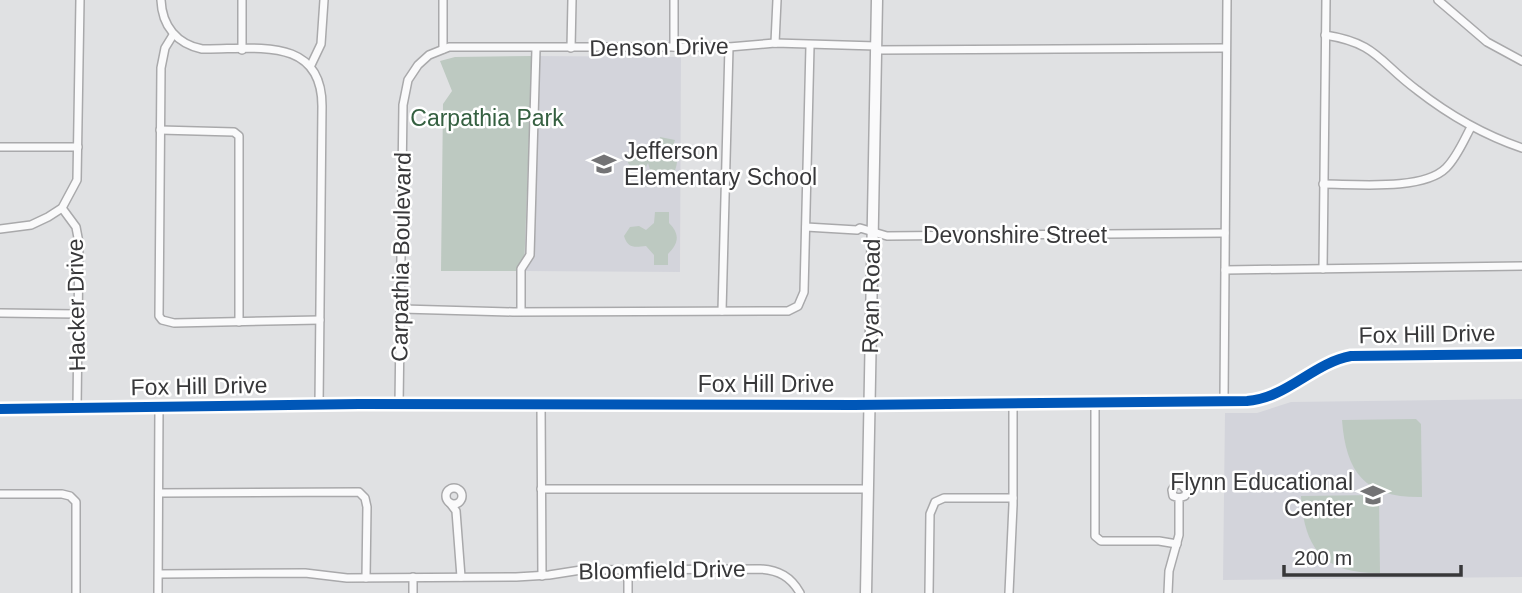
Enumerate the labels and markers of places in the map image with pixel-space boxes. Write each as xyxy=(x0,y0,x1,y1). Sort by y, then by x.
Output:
place label: Jefferson Elementary School xyxy=(624,138,817,190)
school or university icon: Jefferson Elementary School xyxy=(590,150,618,178)
place label: Flynn Educational Center xyxy=(1170,469,1353,521)
school or university icon: Flynn Educational Center xyxy=(1359,481,1387,509)

